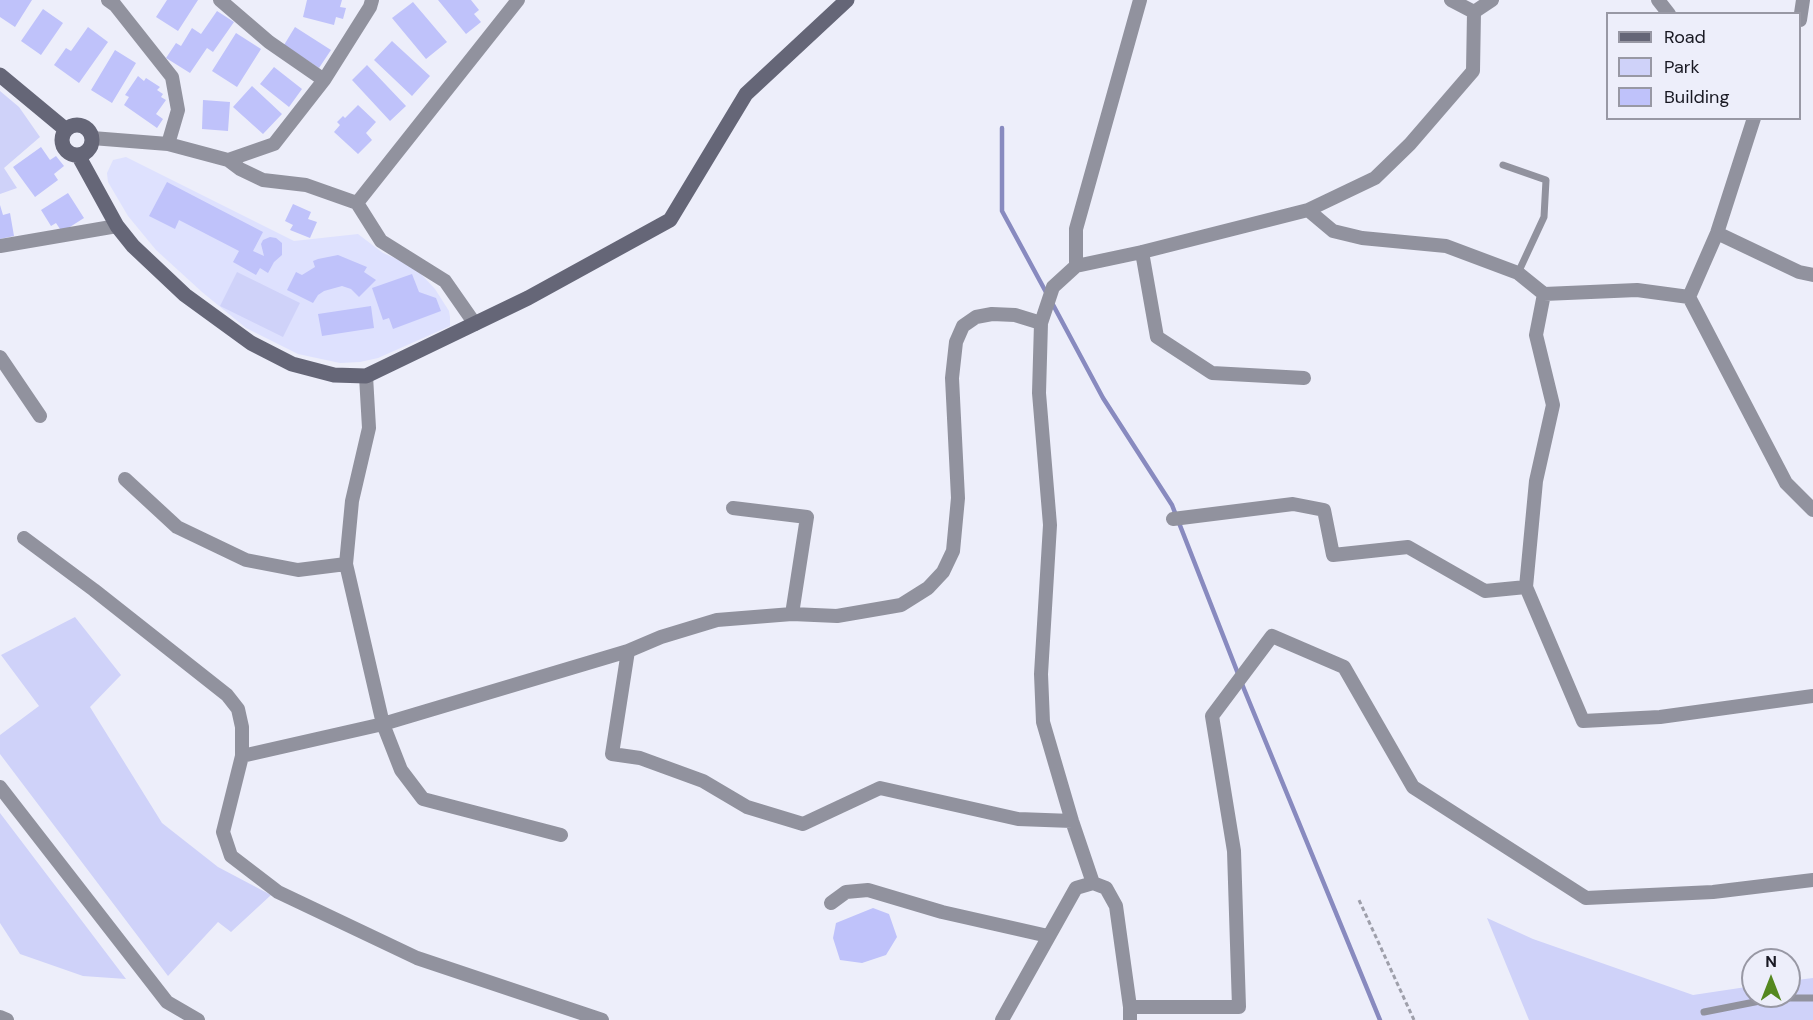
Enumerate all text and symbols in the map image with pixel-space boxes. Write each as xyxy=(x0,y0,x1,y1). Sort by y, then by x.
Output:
legend xyxy=(1606,12,1801,120)
text: Road xyxy=(1664,25,1706,49)
text: Park xyxy=(1664,55,1700,79)
text: Building xyxy=(1664,85,1729,109)
north arrow xyxy=(1741,948,1801,1008)
text: N xyxy=(1765,951,1777,972)

